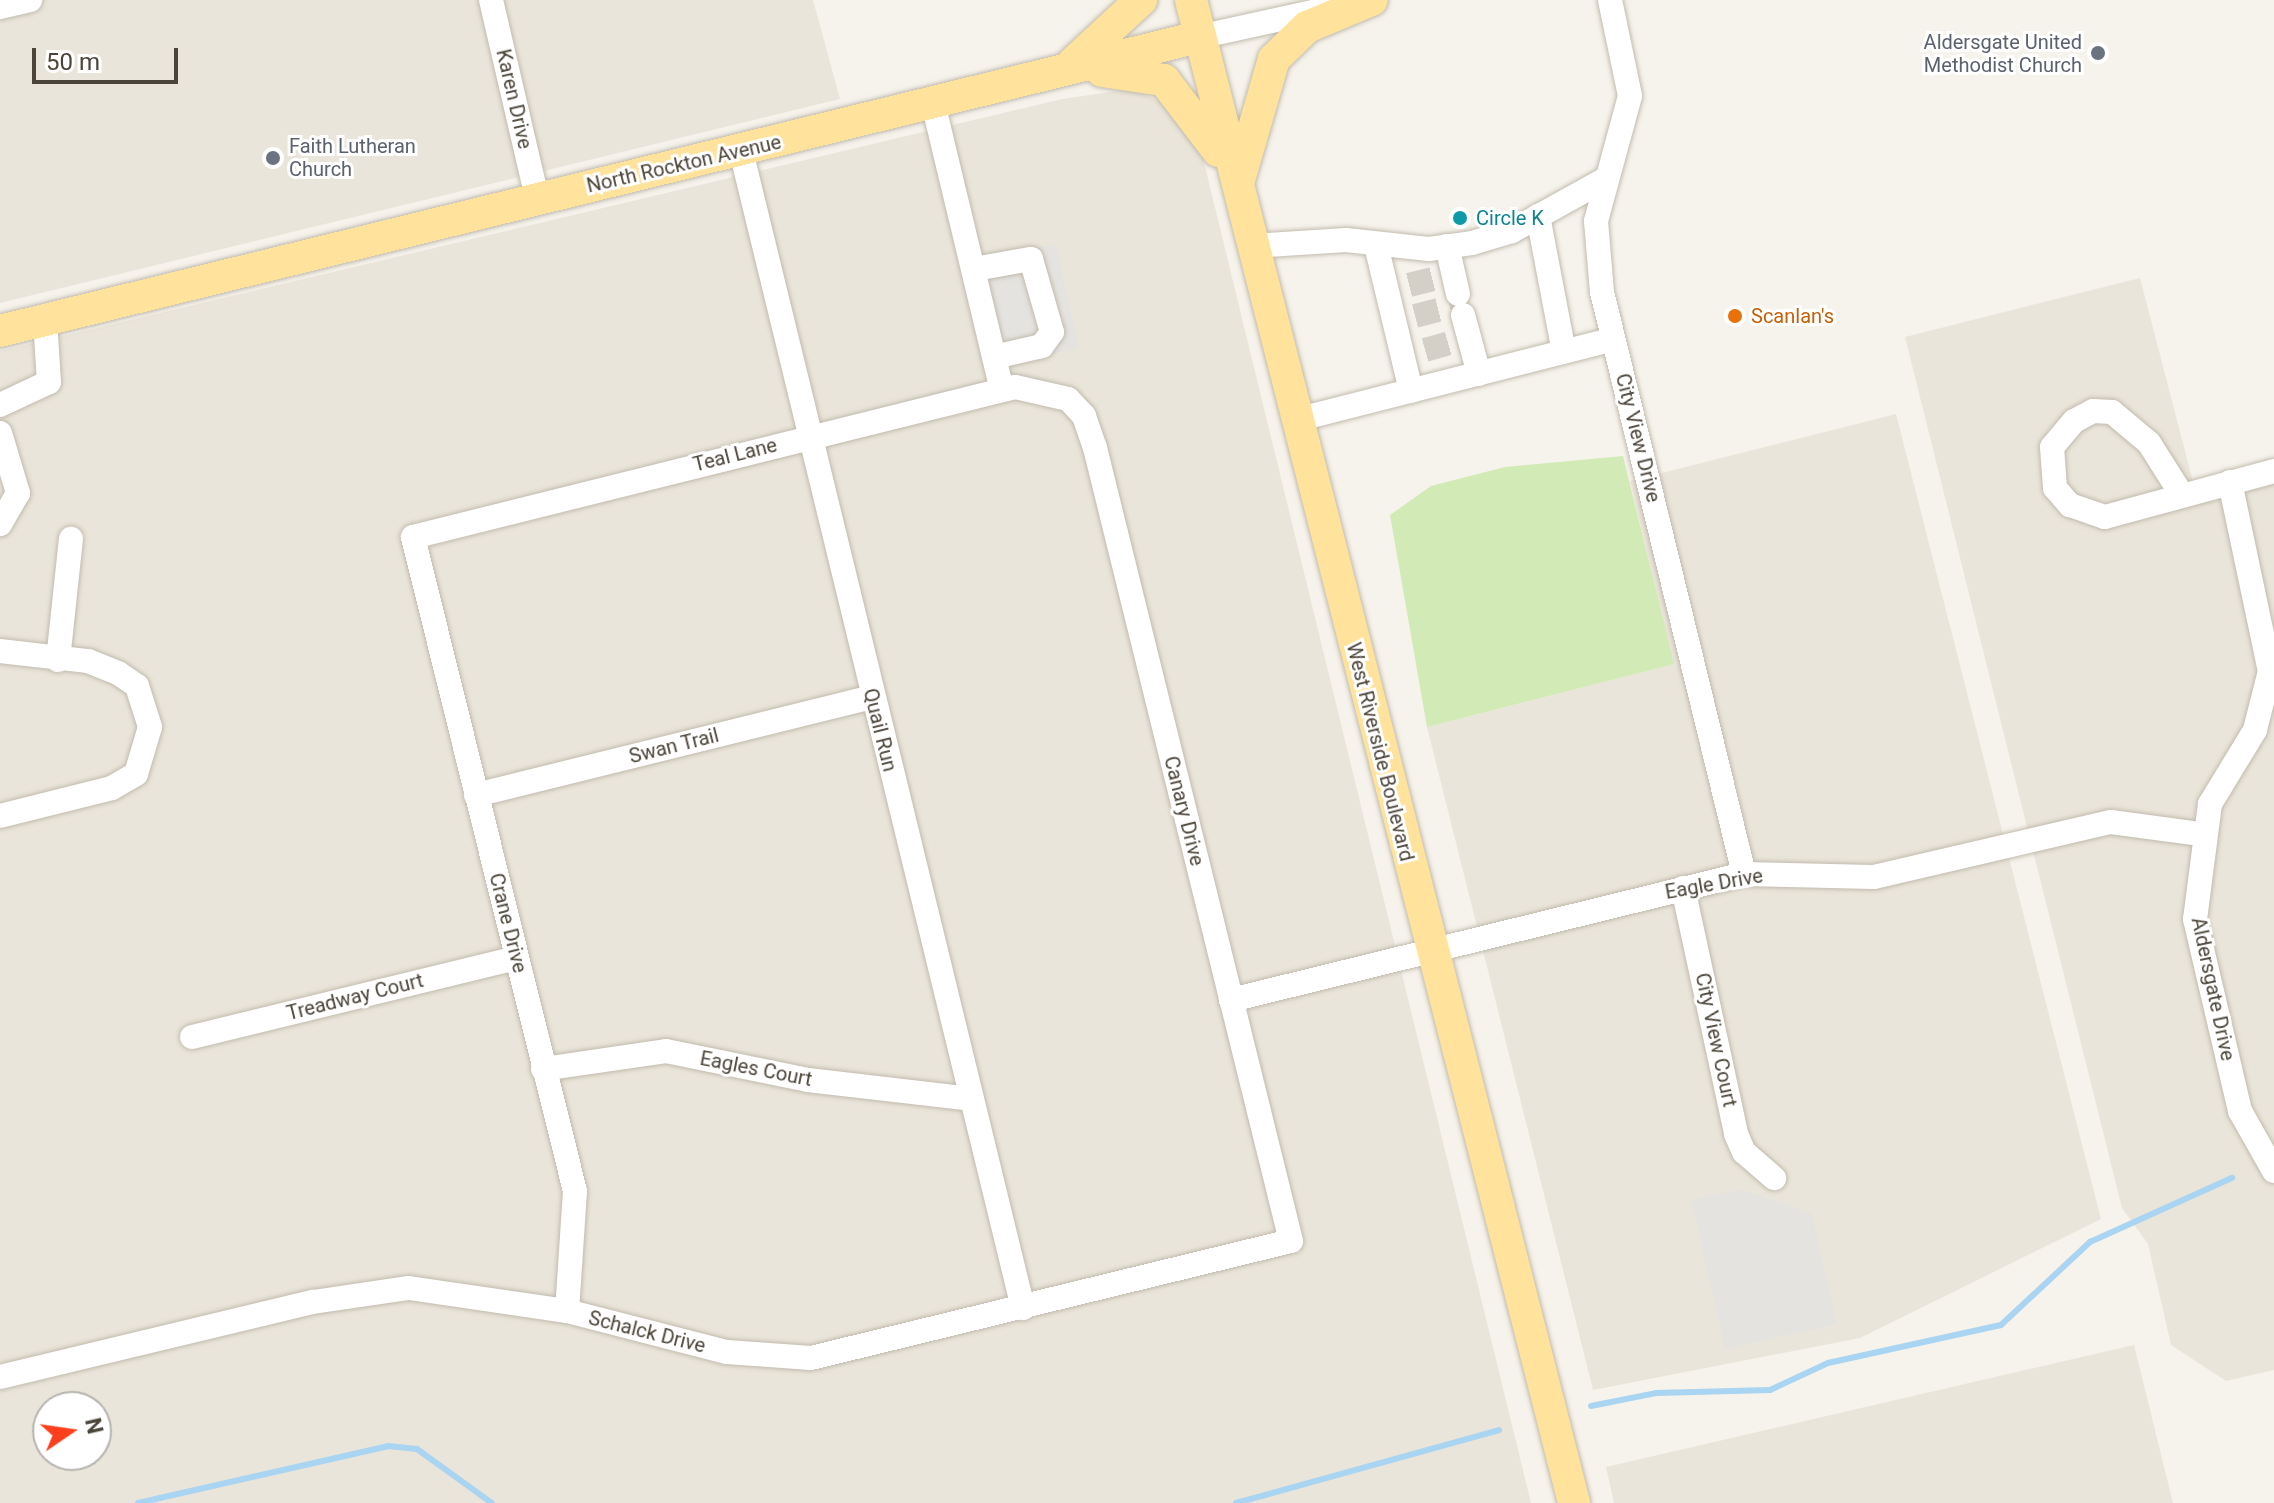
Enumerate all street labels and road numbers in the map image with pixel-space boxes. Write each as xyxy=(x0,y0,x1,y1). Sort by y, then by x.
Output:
street label: Karen Drive xyxy=(491,47,537,151)
street label: North Rockton Avenue xyxy=(584,130,784,198)
street label: City View Drive xyxy=(1610,371,1666,505)
street label: Teal Lane xyxy=(691,433,779,477)
street label: West Riverside Boulevard xyxy=(1341,640,1419,864)
street label: Quail Run xyxy=(858,686,902,774)
street label: Swan Trail xyxy=(626,723,722,769)
street label: Canary Drive xyxy=(1159,754,1209,868)
street label: Eagle Drive xyxy=(1663,864,1765,904)
street label: Crane Drive xyxy=(484,871,532,975)
street label: Aldersgate Drive xyxy=(2186,915,2240,1063)
street label: Treadway Court xyxy=(284,968,426,1026)
street label: City View Court xyxy=(1690,971,1742,1109)
street label: Eagles Court xyxy=(698,1046,814,1092)
street label: Schalck Drive xyxy=(586,1306,708,1358)

